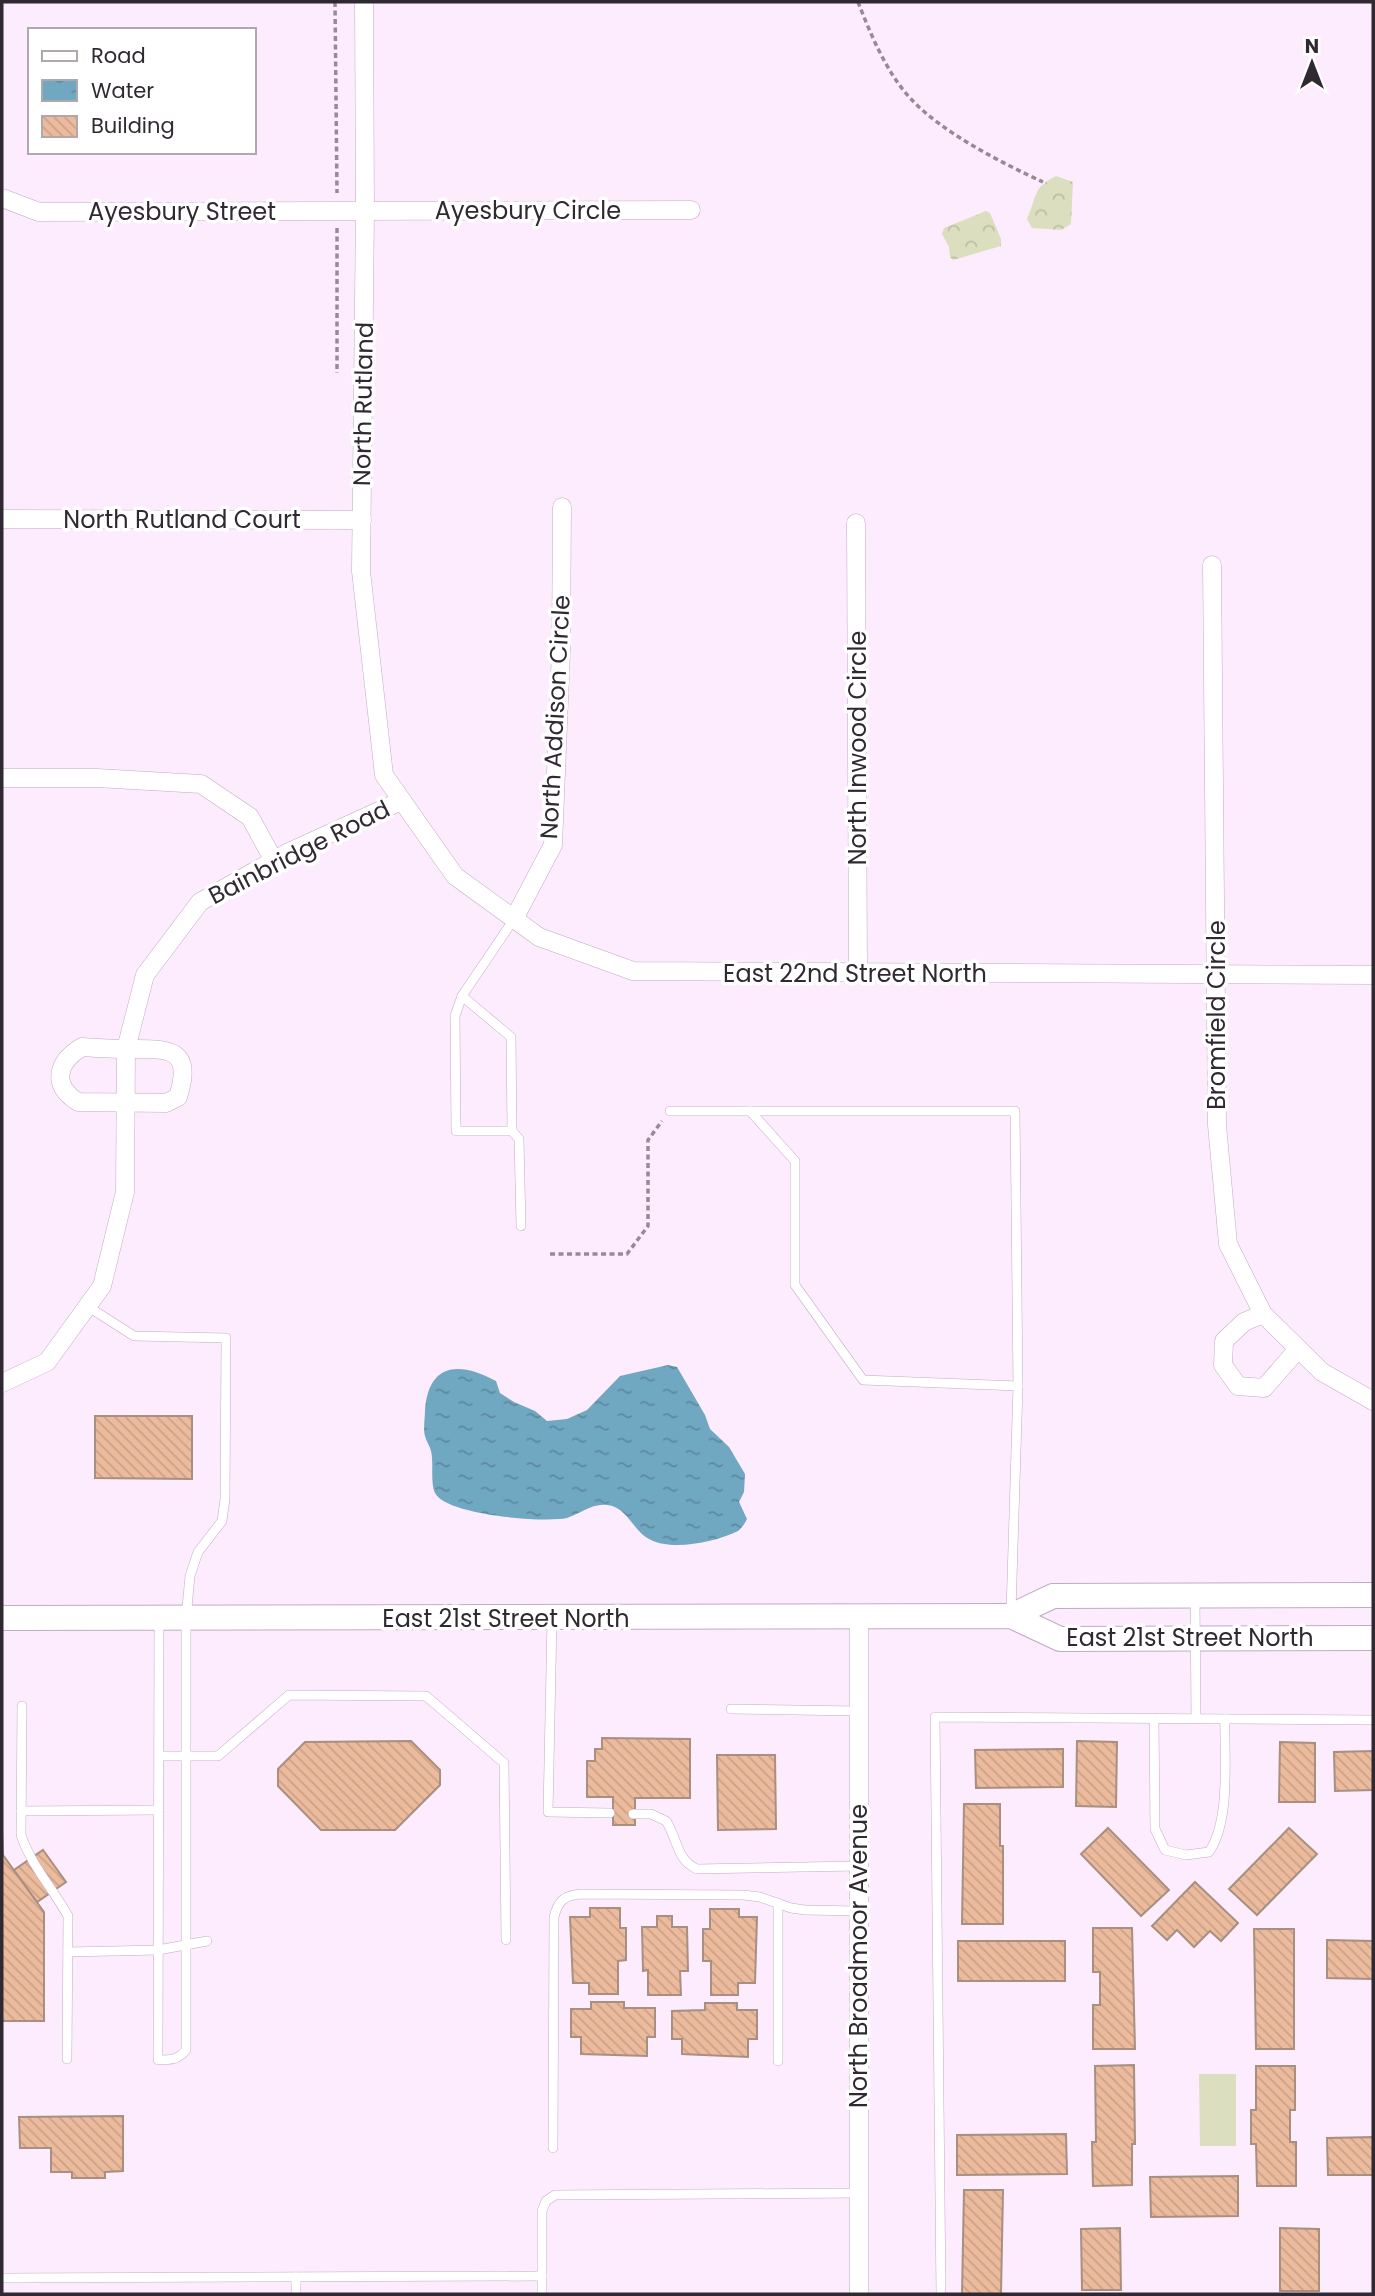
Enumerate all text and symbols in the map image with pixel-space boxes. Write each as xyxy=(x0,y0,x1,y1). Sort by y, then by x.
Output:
legend xyxy=(28,28,256,154)
north arrow xyxy=(1277,28,1347,98)
text: N xyxy=(1305,33,1319,60)
text: Road xyxy=(91,41,146,70)
text: Water xyxy=(91,76,154,105)
text: Building xyxy=(91,111,175,140)
street label: Ayesbury Circle xyxy=(435,194,621,227)
street label: Ayesbury Street xyxy=(88,195,276,228)
street label: North Rutland xyxy=(345,322,381,486)
street label: North Rutland Court xyxy=(63,503,301,536)
street label: North Addison Circle xyxy=(532,594,578,840)
street label: North Inwood Circle xyxy=(841,631,874,865)
street label: Bainbridge Road xyxy=(203,792,395,912)
street label: Bromfield Circle xyxy=(1200,920,1233,1110)
street label: East 22nd Street North xyxy=(723,957,987,990)
street label: East 21st Street North xyxy=(382,1602,630,1635)
street label: East 21st Street North xyxy=(1066,1621,1314,1654)
street label: North Broadmoor Avenue xyxy=(842,1804,875,2108)

